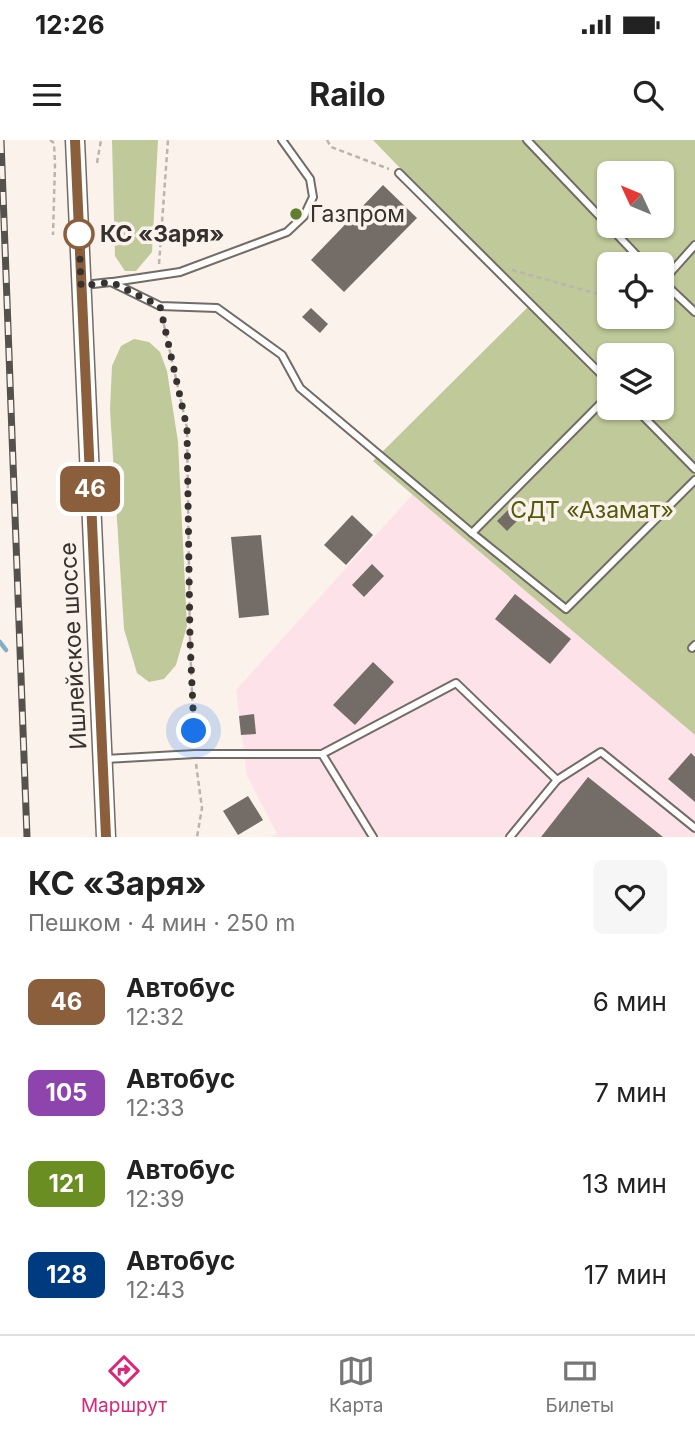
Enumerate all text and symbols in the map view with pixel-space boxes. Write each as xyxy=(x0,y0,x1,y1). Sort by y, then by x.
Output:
text: 12:26 xyxy=(35,9,105,40)
text: Railo xyxy=(309,75,386,114)
icon: menu xyxy=(28,76,66,114)
icon: search xyxy=(629,76,667,114)
north arrow xyxy=(597,161,674,238)
map controls xyxy=(597,161,674,420)
place label: Газпром xyxy=(310,200,405,228)
marker: Газпром xyxy=(288,206,304,222)
marker: КС «Заря» xyxy=(64,219,94,249)
place label: КС «Заря» xyxy=(100,220,224,248)
button: locate xyxy=(597,252,674,329)
button: layers xyxy=(597,343,674,420)
line badge: 46 xyxy=(58,466,122,512)
text: 46 xyxy=(74,474,106,503)
park label: СДТ «Азамат» xyxy=(510,496,674,524)
street label: Ишлейское шоссе xyxy=(54,542,92,750)
your location xyxy=(176,713,211,748)
button: heart xyxy=(593,860,667,934)
text: КС «Заря» xyxy=(28,863,207,903)
text: Пешком · 4 мин · 250 m xyxy=(28,909,295,937)
text: Автобус xyxy=(126,972,235,1003)
text: 6 мин xyxy=(593,986,667,1017)
text: 46 xyxy=(51,987,82,1016)
text: 12:32 xyxy=(126,1003,184,1031)
text: Автобус xyxy=(126,1063,235,1094)
text: 7 мин xyxy=(594,1077,667,1108)
text: 105 xyxy=(46,1078,87,1107)
text: 12:33 xyxy=(126,1094,184,1122)
text: Автобус xyxy=(126,1154,235,1185)
text: 13 мин xyxy=(582,1168,667,1199)
text: 121 xyxy=(49,1169,84,1198)
text: 12:39 xyxy=(126,1185,184,1213)
text: Автобус xyxy=(126,1245,235,1276)
text: 17 мин xyxy=(584,1259,667,1290)
text: 128 xyxy=(46,1260,87,1289)
text: 12:43 xyxy=(126,1276,185,1304)
tab: Маршрут xyxy=(81,1352,167,1417)
tab: Карта xyxy=(329,1352,384,1417)
tab: Билеты xyxy=(545,1352,614,1417)

